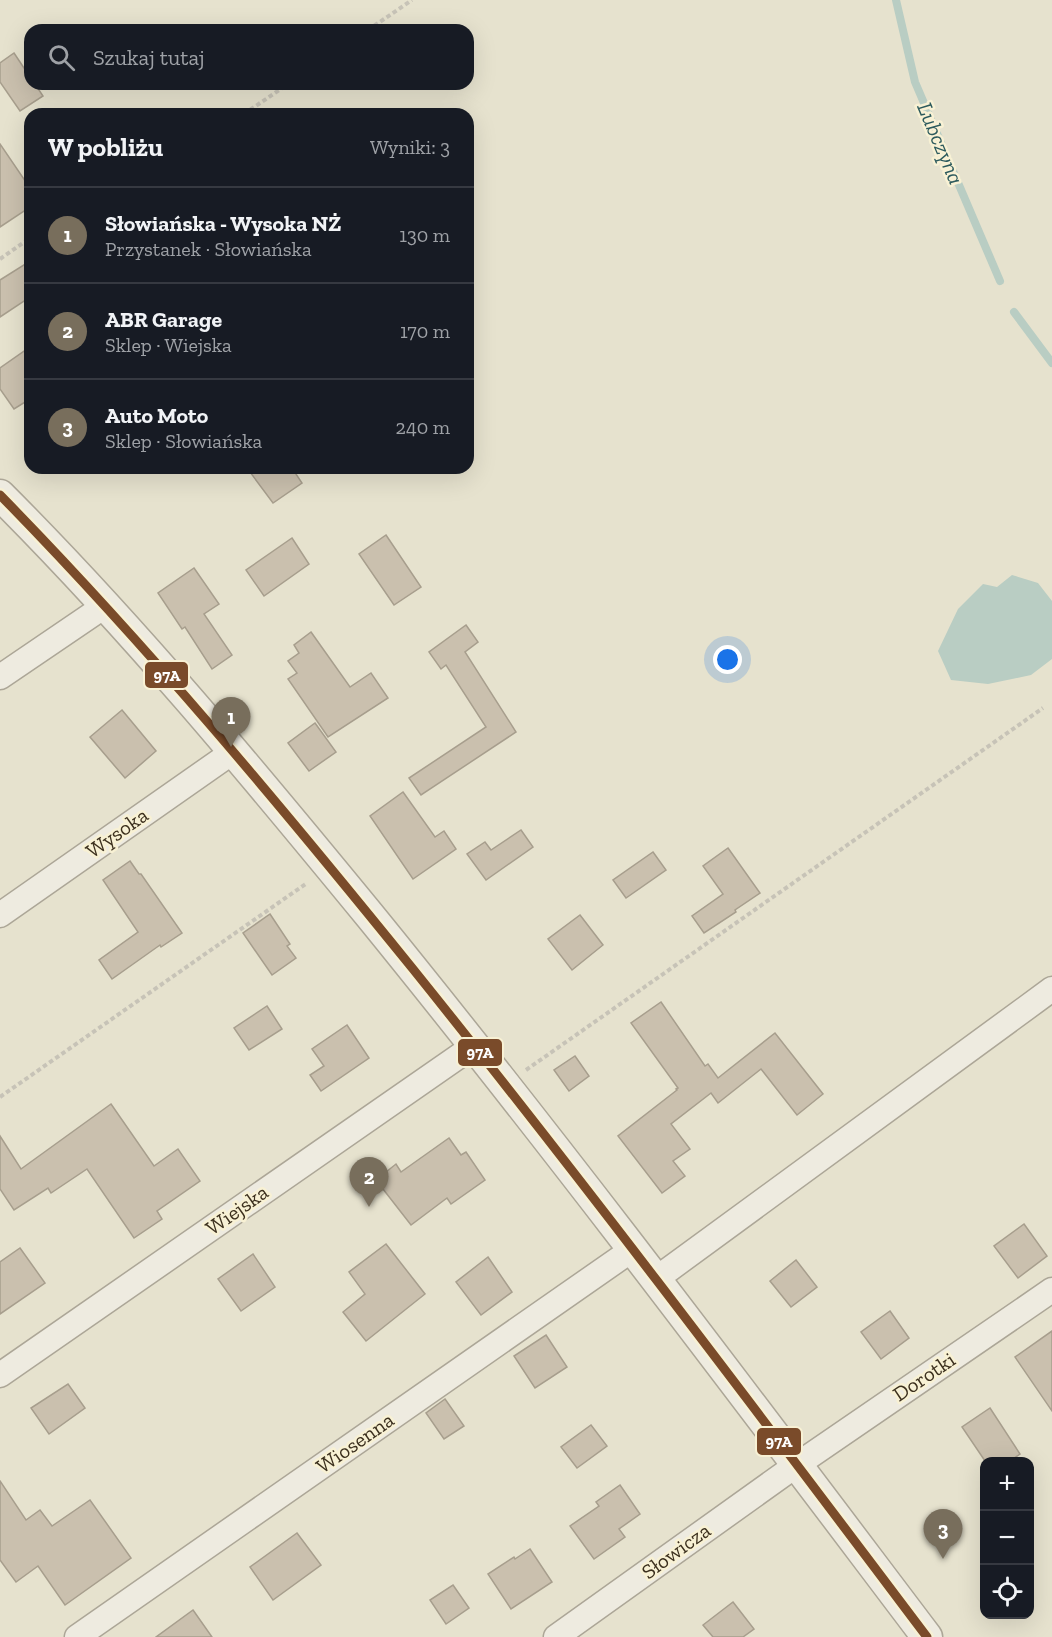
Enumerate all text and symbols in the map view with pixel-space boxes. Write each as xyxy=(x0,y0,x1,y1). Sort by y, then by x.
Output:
search box xyxy=(24,24,474,90)
icon: search xyxy=(45,41,78,74)
text: Szukaj tutaj xyxy=(93,44,205,71)
water label: Lubczyna xyxy=(911,98,970,188)
text: W pobliżu xyxy=(48,131,163,163)
text: Wyniki: 3 xyxy=(370,135,450,159)
text: Słowiańska - Wysoka NŻ xyxy=(105,210,341,237)
text: 1 xyxy=(63,223,72,247)
text: 130 m xyxy=(399,223,450,247)
text: Przystanek · Słowiańska xyxy=(105,237,312,261)
text: ABR Garage xyxy=(105,306,222,333)
text: 2 xyxy=(62,319,73,343)
text: 170 m xyxy=(400,319,450,343)
text: Sklep · Wiejska xyxy=(105,333,232,357)
text: Auto Moto xyxy=(105,402,208,429)
text: 3 xyxy=(62,415,73,439)
text: 240 m xyxy=(396,415,450,439)
text: Sklep · Słowiańska xyxy=(105,429,262,453)
your location xyxy=(713,645,742,674)
line badge: 97A xyxy=(144,661,189,689)
text: 97A xyxy=(154,666,180,685)
pin: 1 xyxy=(212,698,250,747)
street label: Wysoka xyxy=(81,802,153,863)
line badge: 97A xyxy=(457,1038,503,1067)
text: 97A xyxy=(467,1043,493,1062)
pin: 2 xyxy=(350,1158,388,1207)
street label: Wiejska xyxy=(201,1179,273,1241)
street label: Dorotki xyxy=(888,1347,960,1406)
street label: Wiosenna xyxy=(311,1407,398,1478)
line badge: 97A xyxy=(756,1427,802,1456)
text: 97A xyxy=(766,1432,792,1451)
map controls xyxy=(980,1457,1034,1619)
button: + xyxy=(980,1457,1034,1511)
pin: 3 xyxy=(924,1510,962,1559)
button: − xyxy=(980,1511,1034,1565)
street label: Słowicza xyxy=(636,1517,715,1584)
button: locate xyxy=(980,1565,1034,1619)

